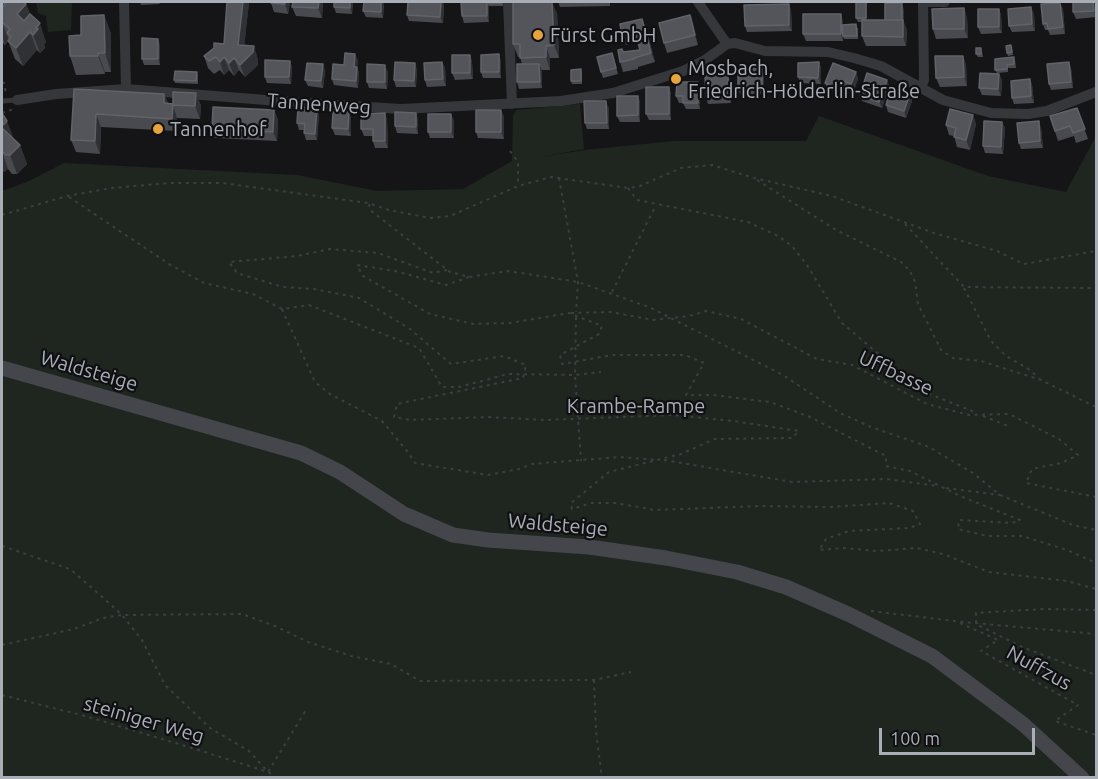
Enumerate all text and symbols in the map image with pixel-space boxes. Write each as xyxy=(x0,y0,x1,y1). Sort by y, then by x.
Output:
place label: Fürst GmbH xyxy=(550,23,656,47)
marker: Fürst GmbH xyxy=(531,28,545,42)
place label: Mosbach, Friedrich-Hölderlin-Straße xyxy=(688,56,920,103)
marker: Mosbach, Friedrich-Hölderlin-Straße xyxy=(669,72,683,86)
street label: Tannenweg xyxy=(266,88,372,120)
place label: Tannenhof xyxy=(170,117,267,141)
marker: Tannenhof xyxy=(151,122,165,136)
street label: Uffbasse xyxy=(855,345,937,401)
street label: Waldsteige xyxy=(38,346,140,396)
street label: Krambe-Rampe xyxy=(567,394,705,418)
street label: Waldsteige xyxy=(507,509,609,541)
street label: Nuffzus xyxy=(1002,640,1076,696)
street label: steiniger Weg xyxy=(81,691,207,749)
scale bar xyxy=(882,716,1038,754)
text: 100 m xyxy=(890,728,940,748)

